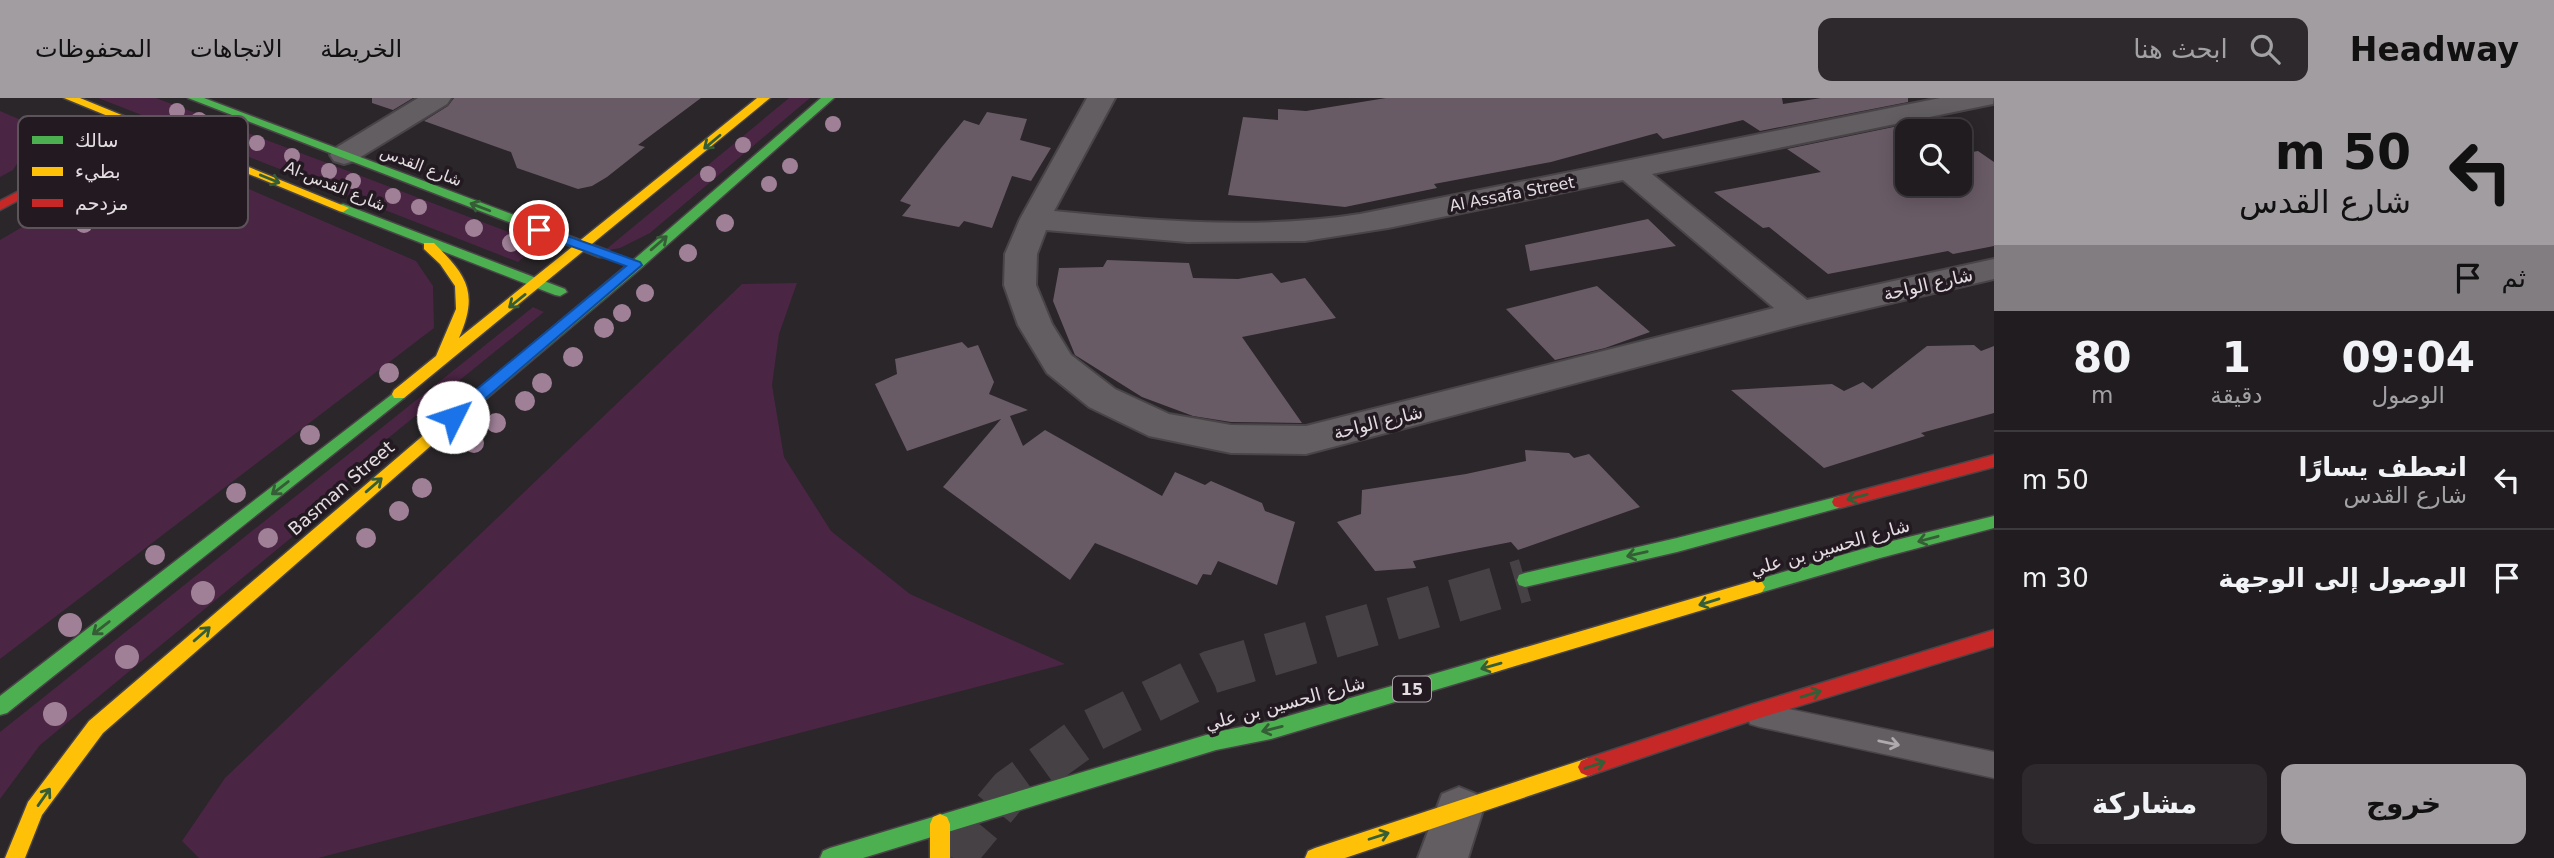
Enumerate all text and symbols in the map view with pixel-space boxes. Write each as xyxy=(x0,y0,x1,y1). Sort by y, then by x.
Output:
search box xyxy=(1818,18,2308,81)
icon: search xyxy=(2246,30,2284,68)
text: Headway xyxy=(2350,30,2519,69)
text: ابحث هنا xyxy=(2133,34,2228,64)
text: المحفوظات xyxy=(35,35,152,63)
text: الاتجاهات xyxy=(190,35,282,63)
text: الخريطة xyxy=(320,35,402,63)
legend xyxy=(18,116,248,228)
map controls xyxy=(1895,119,1972,196)
button: search xyxy=(1895,119,1972,196)
text: 50 m xyxy=(2275,124,2411,181)
icon: left xyxy=(2435,126,2526,217)
text: سالك xyxy=(75,129,119,151)
one-way arrow xyxy=(703,134,721,149)
street label: شارع القدس xyxy=(377,142,465,191)
street label: Al-شارع القدس xyxy=(281,157,388,216)
text: بطيء xyxy=(75,160,121,183)
one-way arrow xyxy=(259,173,280,186)
street label: Al Assafa Street xyxy=(1448,173,1576,215)
text: شارع القدس xyxy=(2239,183,2411,221)
text: مزدحم xyxy=(75,192,129,215)
one-way arrow xyxy=(469,200,491,212)
pin xyxy=(509,200,569,260)
icon: arrive xyxy=(520,211,558,249)
one-way arrow xyxy=(650,235,668,251)
icon: arrive xyxy=(2449,259,2487,297)
text: ثم xyxy=(2501,263,2526,293)
street label: شارع الواحة xyxy=(1881,264,1975,305)
one-way arrow xyxy=(508,294,526,309)
text: 80 xyxy=(2073,333,2131,382)
text: 1 xyxy=(2222,333,2251,382)
text: 09:04 xyxy=(2341,333,2475,382)
position arrow xyxy=(416,380,490,454)
text: m xyxy=(2091,382,2113,408)
text: دقيقة xyxy=(2210,382,2262,408)
text: الوصول xyxy=(2372,382,2445,408)
street label: شارع الواحة xyxy=(1331,401,1425,444)
street label: Basman Street xyxy=(284,436,398,540)
text: انعطف يسارًا xyxy=(2298,452,2467,482)
icon: left xyxy=(2488,461,2526,499)
text: 50 m xyxy=(2022,465,2089,495)
one-way arrow xyxy=(364,477,382,493)
one-way arrow xyxy=(272,480,290,495)
text: شارع القدس xyxy=(2343,482,2467,508)
one-way arrow xyxy=(1846,491,1869,504)
street label: شارع الحسين بن علي xyxy=(1748,514,1912,581)
one-way arrow xyxy=(1917,533,1940,546)
one-way arrow xyxy=(1626,548,1649,561)
icon: arrive xyxy=(2488,559,2526,597)
text: 30 m xyxy=(2022,563,2089,593)
text: الوصول إلى الوجهة xyxy=(2218,563,2467,593)
one-way arrow xyxy=(1699,596,1721,609)
one-way arrow xyxy=(93,620,111,635)
one-way arrow xyxy=(192,627,210,643)
one-way arrow xyxy=(1480,661,1502,674)
street label: شارع الحسين بن علي xyxy=(1203,672,1368,735)
road number: 15 xyxy=(1393,676,1431,702)
one-way arrow xyxy=(1800,687,1822,700)
one-way arrow xyxy=(1262,723,1284,736)
one-way arrow xyxy=(1877,736,1900,750)
one-way arrow xyxy=(1584,758,1606,770)
button: مشاركة xyxy=(2022,764,2267,844)
button: خروج xyxy=(2281,764,2526,844)
one-way arrow xyxy=(37,788,51,807)
one-way arrow xyxy=(1368,829,1390,842)

